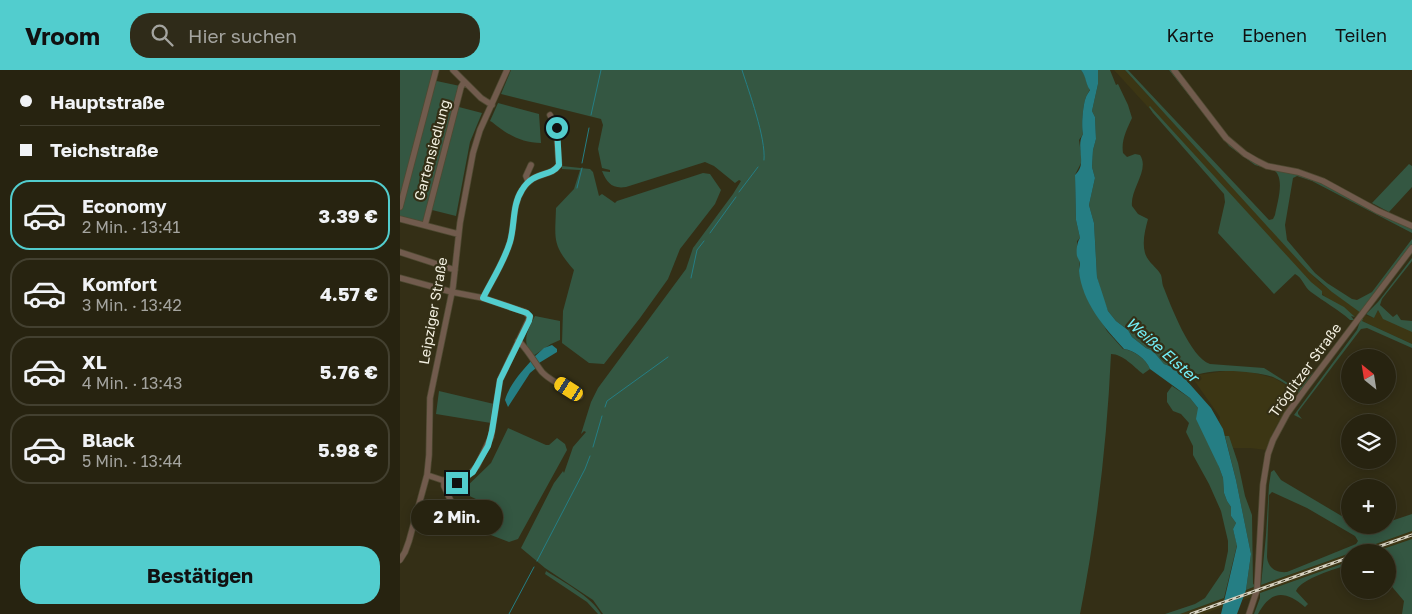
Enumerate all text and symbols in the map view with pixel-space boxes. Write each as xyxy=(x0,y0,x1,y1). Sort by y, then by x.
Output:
search box xyxy=(130,13,480,58)
text: Vroom xyxy=(25,21,100,50)
icon: search xyxy=(148,21,176,49)
text: Hier suchen xyxy=(188,24,297,47)
text: Karte xyxy=(1167,24,1214,46)
text: Ebenen xyxy=(1242,24,1307,46)
text: Teilen xyxy=(1335,24,1387,46)
text: Hauptstraße xyxy=(50,90,165,113)
street label: Gartensiedlung xyxy=(410,97,453,202)
route start xyxy=(546,117,568,139)
text: Teichstraße xyxy=(50,138,158,161)
icon: car xyxy=(22,193,67,238)
text: Economy xyxy=(82,194,167,217)
text: 3.39 € xyxy=(319,204,378,227)
text: 2 Min. · 13:41 xyxy=(82,217,180,237)
street label: Leipziger Straße xyxy=(415,256,450,366)
icon: car xyxy=(22,271,67,316)
text: Komfort xyxy=(82,272,157,295)
text: 4.57 € xyxy=(320,282,378,305)
text: 3 Min. · 13:42 xyxy=(82,295,182,315)
water label: Weiße Elster xyxy=(1123,313,1204,387)
street label: Tröglitzer Straße xyxy=(1265,319,1344,420)
icon: car xyxy=(22,349,67,394)
north arrow xyxy=(1341,349,1396,404)
map controls xyxy=(1341,349,1396,599)
text: XL xyxy=(82,350,107,373)
text: 5.76 € xyxy=(320,360,378,383)
text: 4 Min. · 13:43 xyxy=(82,373,182,393)
car xyxy=(552,375,585,403)
button: layers xyxy=(1341,414,1396,469)
icon: car xyxy=(22,427,67,472)
text: Black xyxy=(82,428,135,451)
text: 5.98 € xyxy=(318,438,378,461)
text: 5 Min. · 13:44 xyxy=(82,451,182,471)
route end xyxy=(446,472,468,494)
button: + xyxy=(1341,479,1396,534)
callout: 2 Min. xyxy=(411,500,503,536)
text: 2 Min. xyxy=(433,507,481,527)
button: − xyxy=(1341,544,1396,599)
button: Bestätigen xyxy=(20,546,380,604)

